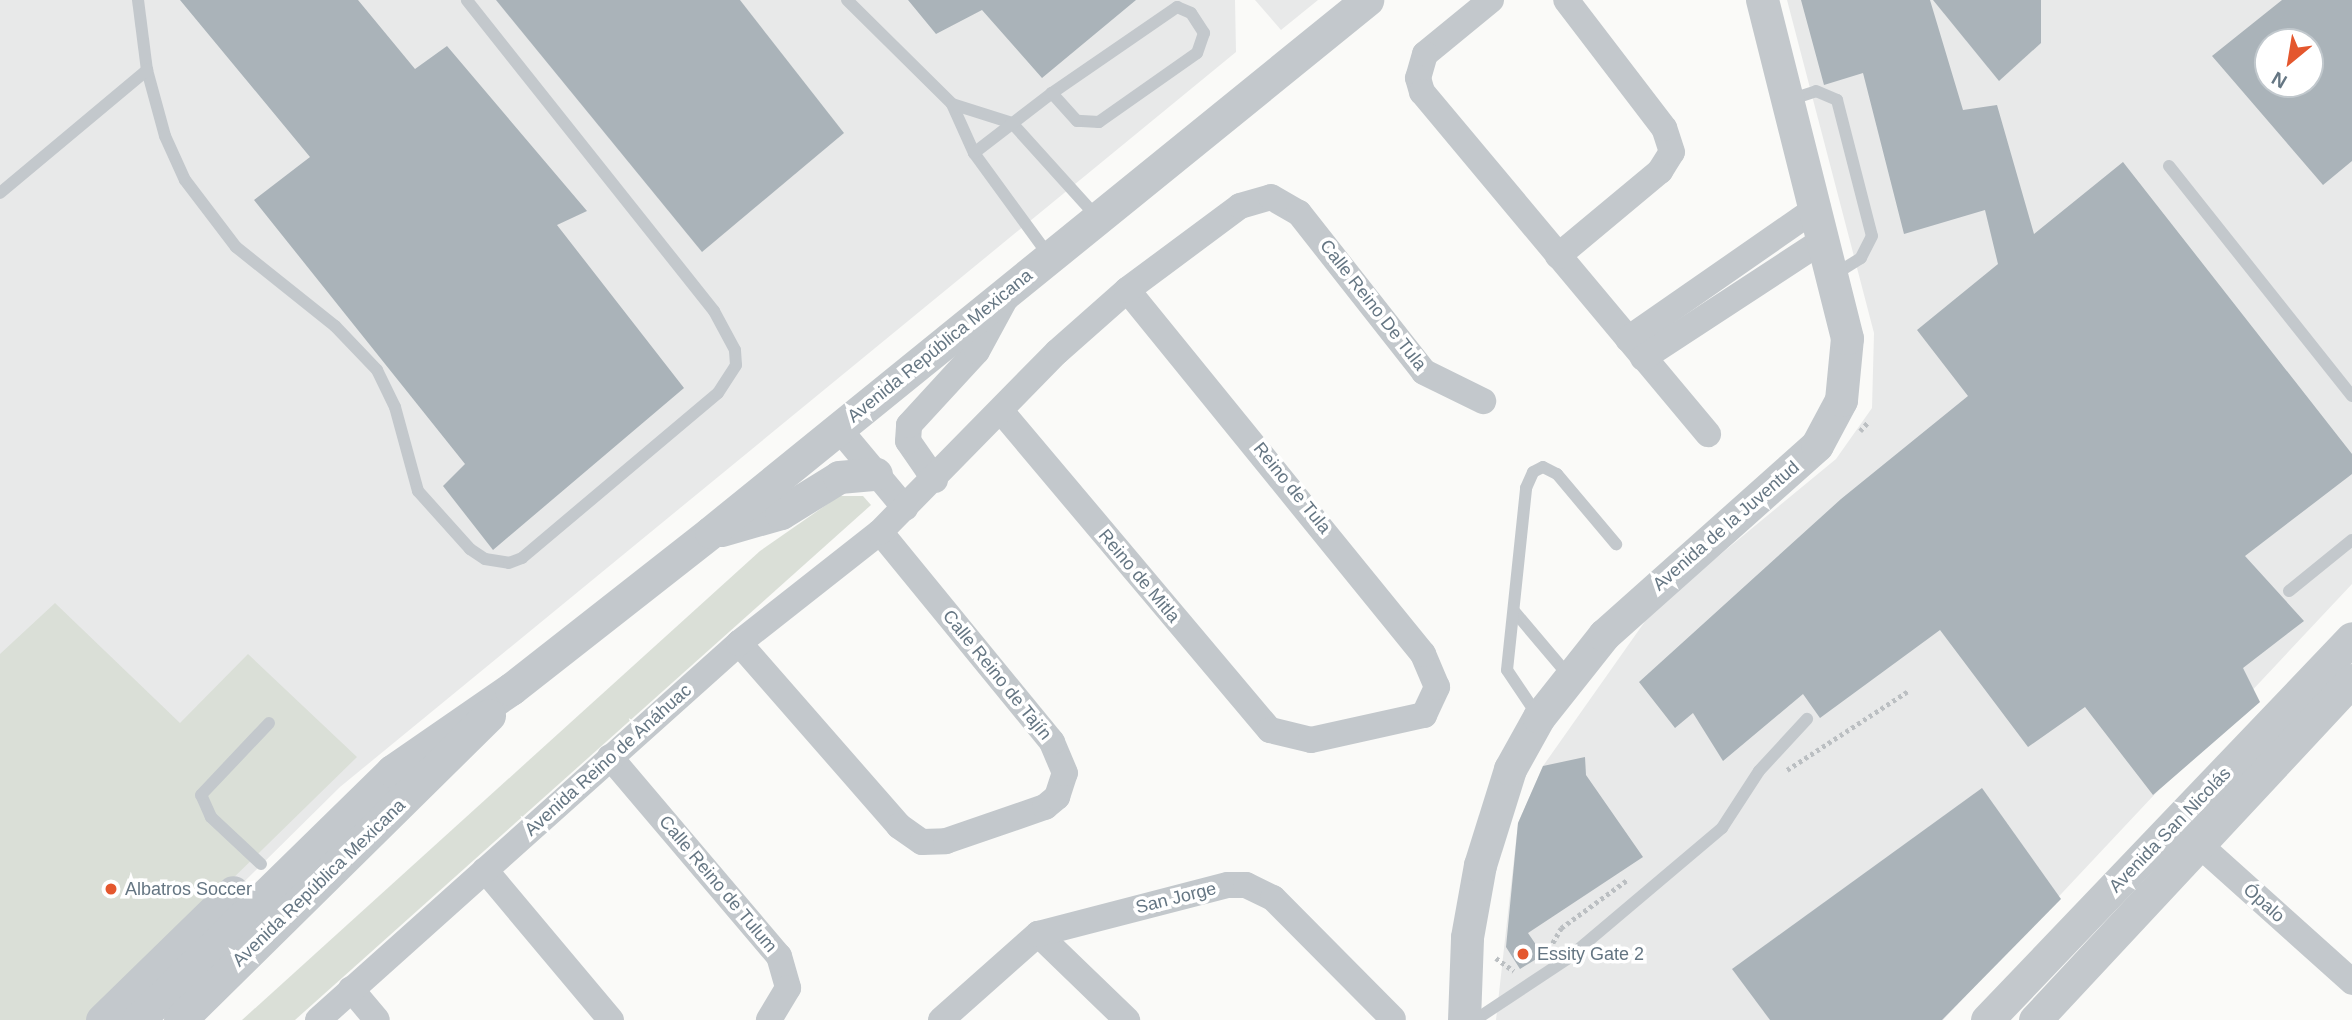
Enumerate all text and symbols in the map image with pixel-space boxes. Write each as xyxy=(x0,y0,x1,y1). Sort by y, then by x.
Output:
north arrow xyxy=(2254,28,2324,98)
text: N xyxy=(2268,67,2290,92)
street label: Calle Reino De Tula xyxy=(1315,235,1431,375)
street label: Avenida República Mexicana xyxy=(843,265,1037,427)
street label: Reino de Tula xyxy=(1249,438,1335,538)
street label: Avenida de la Juventud xyxy=(1648,457,1804,595)
street label: Reino de Mitla xyxy=(1094,525,1184,627)
street label: Calle Reino de Tajín xyxy=(938,606,1056,744)
street label: Avenida Reino de Anáhuac xyxy=(520,679,696,841)
street label: Avenida San Nicolás xyxy=(2105,763,2235,897)
street label: Avenida República Mexicana xyxy=(228,795,410,971)
street label: Calle Reino de Tulum xyxy=(654,811,782,957)
place label: Albatros Soccer xyxy=(125,878,252,900)
street label: San Jorge xyxy=(1134,878,1218,918)
street label: Ópalo xyxy=(2239,879,2289,927)
marker: Albatros Soccer xyxy=(103,881,119,897)
place label: Essity Gate 2 xyxy=(1537,943,1644,965)
marker: Essity Gate 2 xyxy=(1515,946,1531,962)

